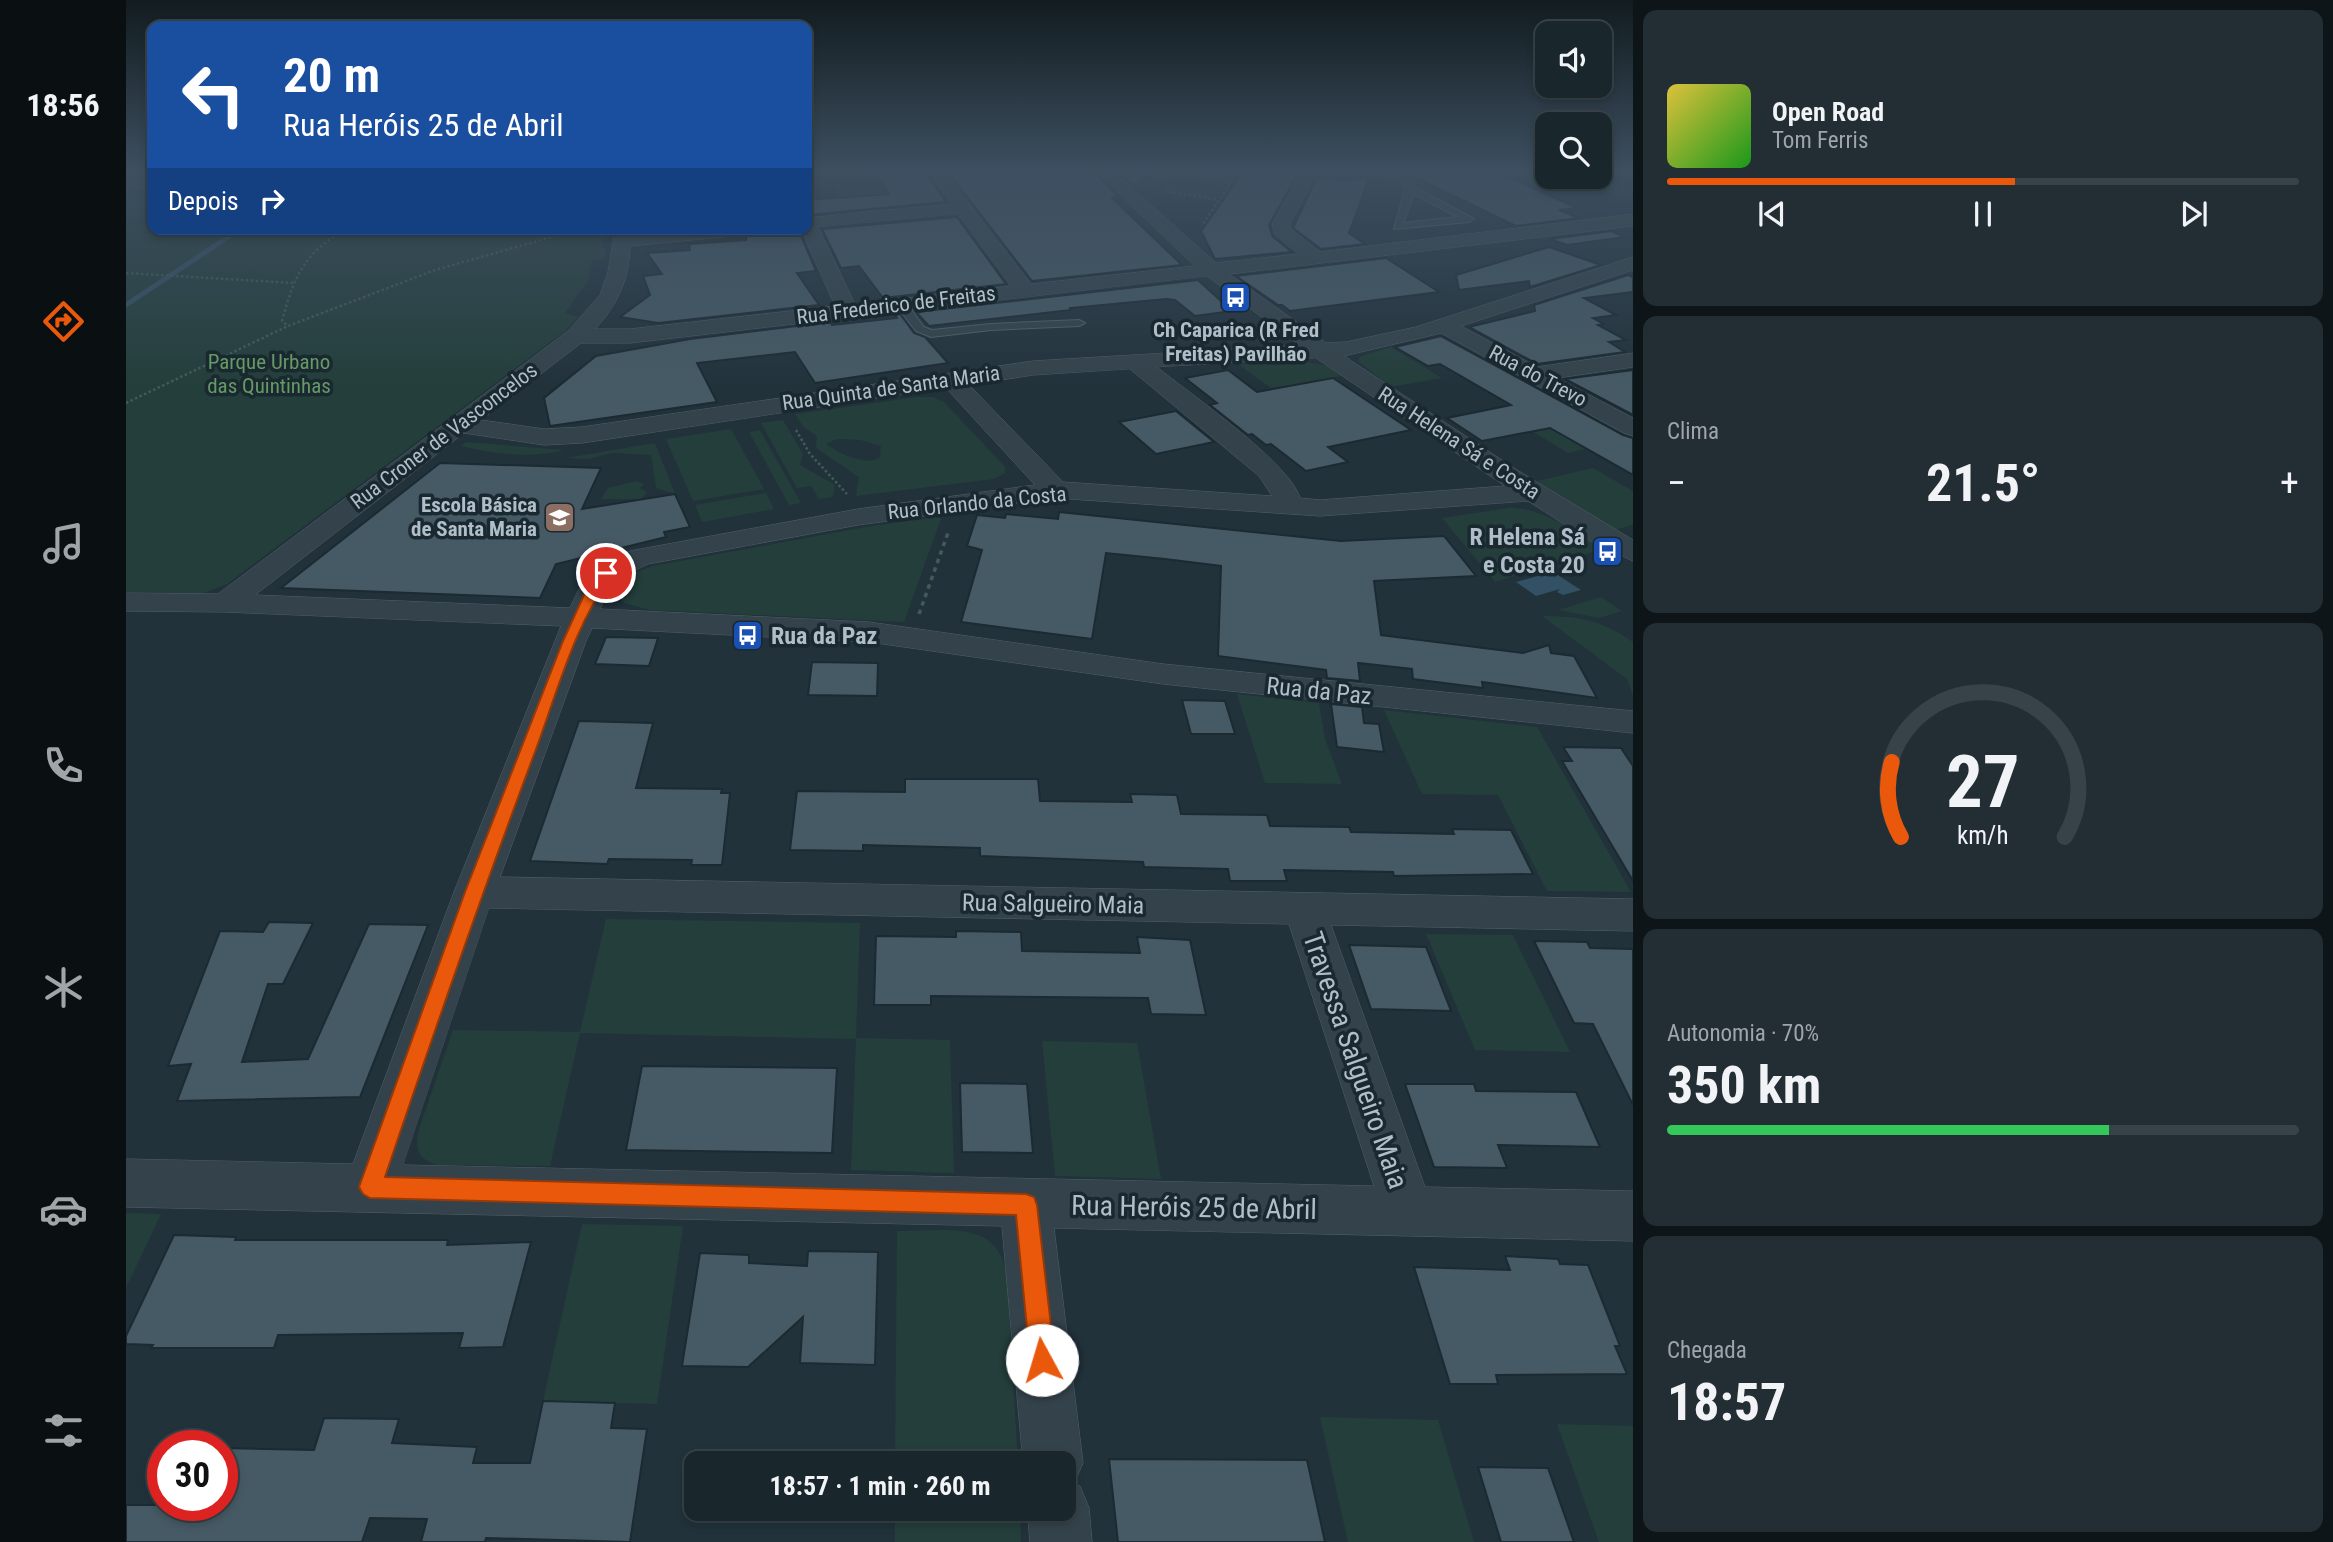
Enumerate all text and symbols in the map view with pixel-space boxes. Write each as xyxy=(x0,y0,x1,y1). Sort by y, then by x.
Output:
map controls xyxy=(1535,21,1612,189)
button: sound xyxy=(1535,21,1612,98)
text: 20 m xyxy=(283,47,380,104)
icon: left xyxy=(168,49,259,140)
text: 18:56 xyxy=(26,86,100,124)
text: Open Road xyxy=(1772,97,1884,127)
text: Rua Heróis 25 de Abril xyxy=(283,106,564,144)
button: search xyxy=(1535,112,1612,189)
text: Tom Ferris xyxy=(1772,127,1868,154)
icon: right xyxy=(253,182,291,220)
text: Depois xyxy=(168,186,239,216)
icon: previous xyxy=(1753,195,1791,233)
icon: pause xyxy=(1964,195,2002,233)
icon: next xyxy=(2175,195,2213,233)
street label: Rua Frederico de Freitas xyxy=(795,281,997,329)
bus stop icon: Ch Caparica (R Fred Freitas) Pavilhão xyxy=(1219,281,1253,315)
icon: directions xyxy=(39,297,88,346)
place label: Ch Caparica (R Fred Freitas) Pavilhão xyxy=(1153,318,1319,366)
street label: Rua do Trevo xyxy=(1485,340,1591,412)
park label: Parque Urbano das Quintinhas xyxy=(207,350,331,398)
street label: Rua Croner de Vasconcelos xyxy=(346,358,542,514)
street label: Rua Quinta de Santa Maria xyxy=(781,361,1001,415)
street label: Rua Helena Sá e Costa xyxy=(1374,382,1544,504)
text: Clima xyxy=(1667,418,1719,445)
text: 21.5° xyxy=(1926,453,2040,514)
text: − xyxy=(1667,461,1686,505)
text: + xyxy=(2280,461,2299,505)
street label: Rua Orlando da Costa xyxy=(886,482,1068,524)
place label: Escola Básica de Santa Maria xyxy=(411,493,537,541)
school or university icon: Escola Básica de Santa Maria xyxy=(543,500,577,534)
icon: music xyxy=(39,519,88,568)
place label: R Helena Sá e Costa 20 xyxy=(1470,523,1585,579)
bus stop icon: R Helena Sá e Costa 20 xyxy=(1591,534,1625,568)
pin xyxy=(576,543,636,603)
icon: arrive xyxy=(587,554,625,592)
bus stop icon: Rua da Paz xyxy=(731,619,765,653)
place label: Rua da Paz xyxy=(771,622,877,650)
street label: Rua da Paz xyxy=(1265,672,1373,710)
text: 27 xyxy=(1946,739,2020,825)
icon: phone xyxy=(39,741,88,790)
text: km/h xyxy=(1957,821,2009,850)
street label: Rua Salgueiro Maia xyxy=(962,888,1144,920)
street label: Travessa Salgueiro Maia xyxy=(1296,927,1415,1193)
icon: climate xyxy=(39,963,88,1012)
text: Autonomia · 70% xyxy=(1667,1020,1819,1047)
text: 350 km xyxy=(1667,1055,1821,1116)
icon: car xyxy=(39,1185,88,1234)
street label: Rua Heróis 25 de Abril xyxy=(1071,1189,1317,1226)
position arrow xyxy=(1005,1323,1079,1397)
text: Chegada xyxy=(1667,1337,1747,1364)
text: 18:57 xyxy=(1667,1372,1786,1433)
icon: filters xyxy=(39,1406,88,1455)
speed limit sign: 30 xyxy=(147,1430,238,1521)
text: 18:57 · 1 min · 260 m xyxy=(770,1471,990,1501)

